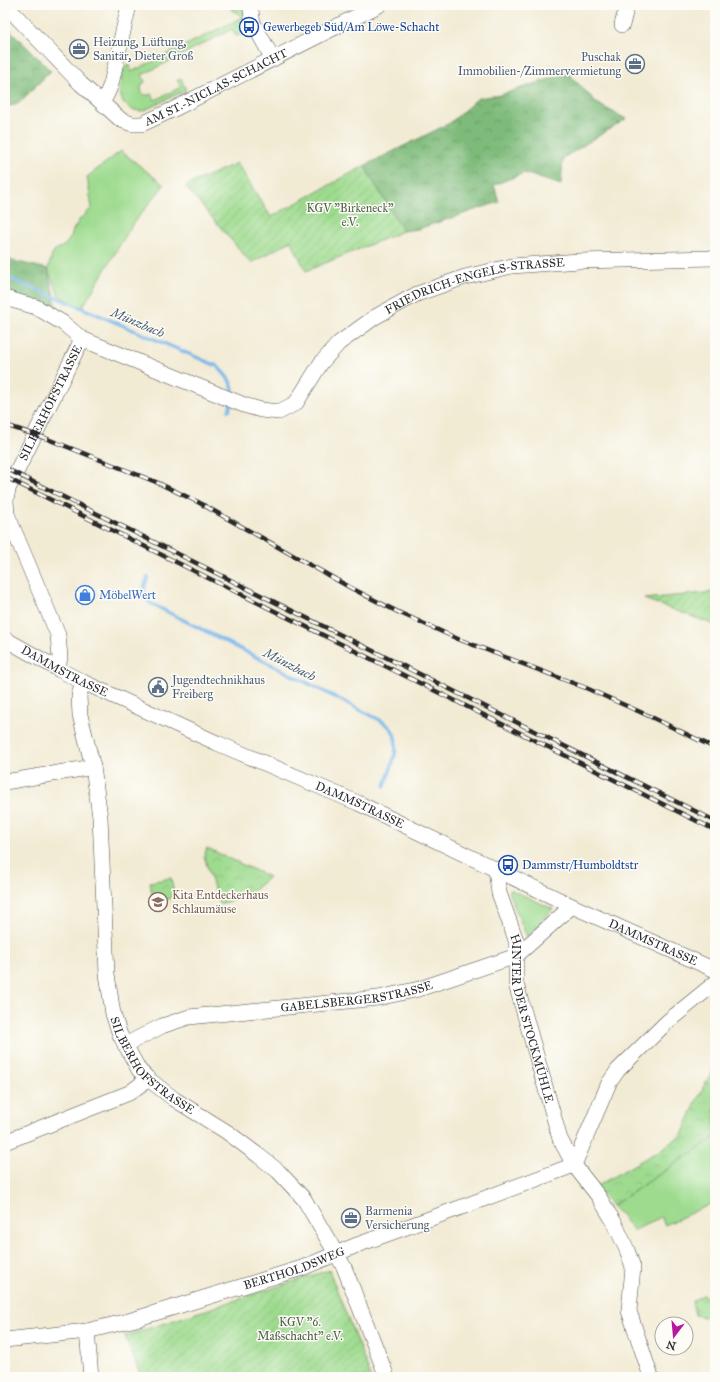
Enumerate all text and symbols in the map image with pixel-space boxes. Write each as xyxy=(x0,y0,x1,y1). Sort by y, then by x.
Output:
bus stop icon: Gewerbegeb Süd/Am Löwe-Schacht xyxy=(238,16,260,38)
place label: Gewerbegeb Süd/Am Löwe-Schacht xyxy=(263,20,440,35)
place label: Heizung, Lüftung, Sanitär, Dieter Groß xyxy=(93,35,194,63)
office icon: Heizung, Lüftung, Sanitär, Dieter Groß xyxy=(68,38,90,60)
street label: AM ST.-NICLAS-SCHACHT xyxy=(141,46,290,129)
place label: Puschak Immobilien-/Zimmervermietung xyxy=(458,50,621,79)
office icon: Puschak Immobilien-/Zimmervermietung xyxy=(624,53,646,75)
park label: KGV "Birkeneck" e.V. xyxy=(306,201,394,229)
street label: FRIEDRICH-ENGELS-STRASSE xyxy=(382,255,565,317)
water label: Münzbach xyxy=(107,304,167,342)
street label: SILBERHOFSTRASSE xyxy=(16,342,85,463)
shop icon: MöbelWert xyxy=(74,584,96,606)
place label: MöbelWert xyxy=(99,588,157,602)
street label: DAMMSTRASSE xyxy=(19,643,111,700)
water label: Münzbach xyxy=(259,644,319,685)
place label: Jugendtechnikhaus Freiberg xyxy=(170,673,265,702)
public building icon: Jugendtechnikhaus Freiberg xyxy=(147,676,169,698)
street label: DAMMSTRASSE xyxy=(313,779,407,831)
bus stop icon: Dammstr/Humboldtstr xyxy=(497,854,519,876)
place label: Dammstr/Humboldtstr xyxy=(522,858,639,872)
place label: Kita Entdeckerhaus Schlaumäuse xyxy=(172,888,268,916)
school or university icon: Kita Entdeckerhaus Schlaumäuse xyxy=(147,891,169,913)
street label: DAMMSTRASSE xyxy=(606,916,700,969)
street label: HINTER DER STOCKMÜHLE xyxy=(507,932,557,1105)
street label: GABELSBERGERSTRASSE xyxy=(280,978,435,1015)
street label: SILBERHOFSTRASSE xyxy=(107,1015,197,1117)
place label: Barmenia Versicherung xyxy=(364,1204,430,1233)
office icon: Barmenia Versicherung xyxy=(340,1207,362,1229)
street label: BERTHOLDSWEG xyxy=(242,1244,347,1292)
park label: KGV "6. Maßschacht" e.V. xyxy=(257,1315,343,1343)
north arrow xyxy=(654,1316,694,1356)
text: N xyxy=(664,1337,678,1353)

